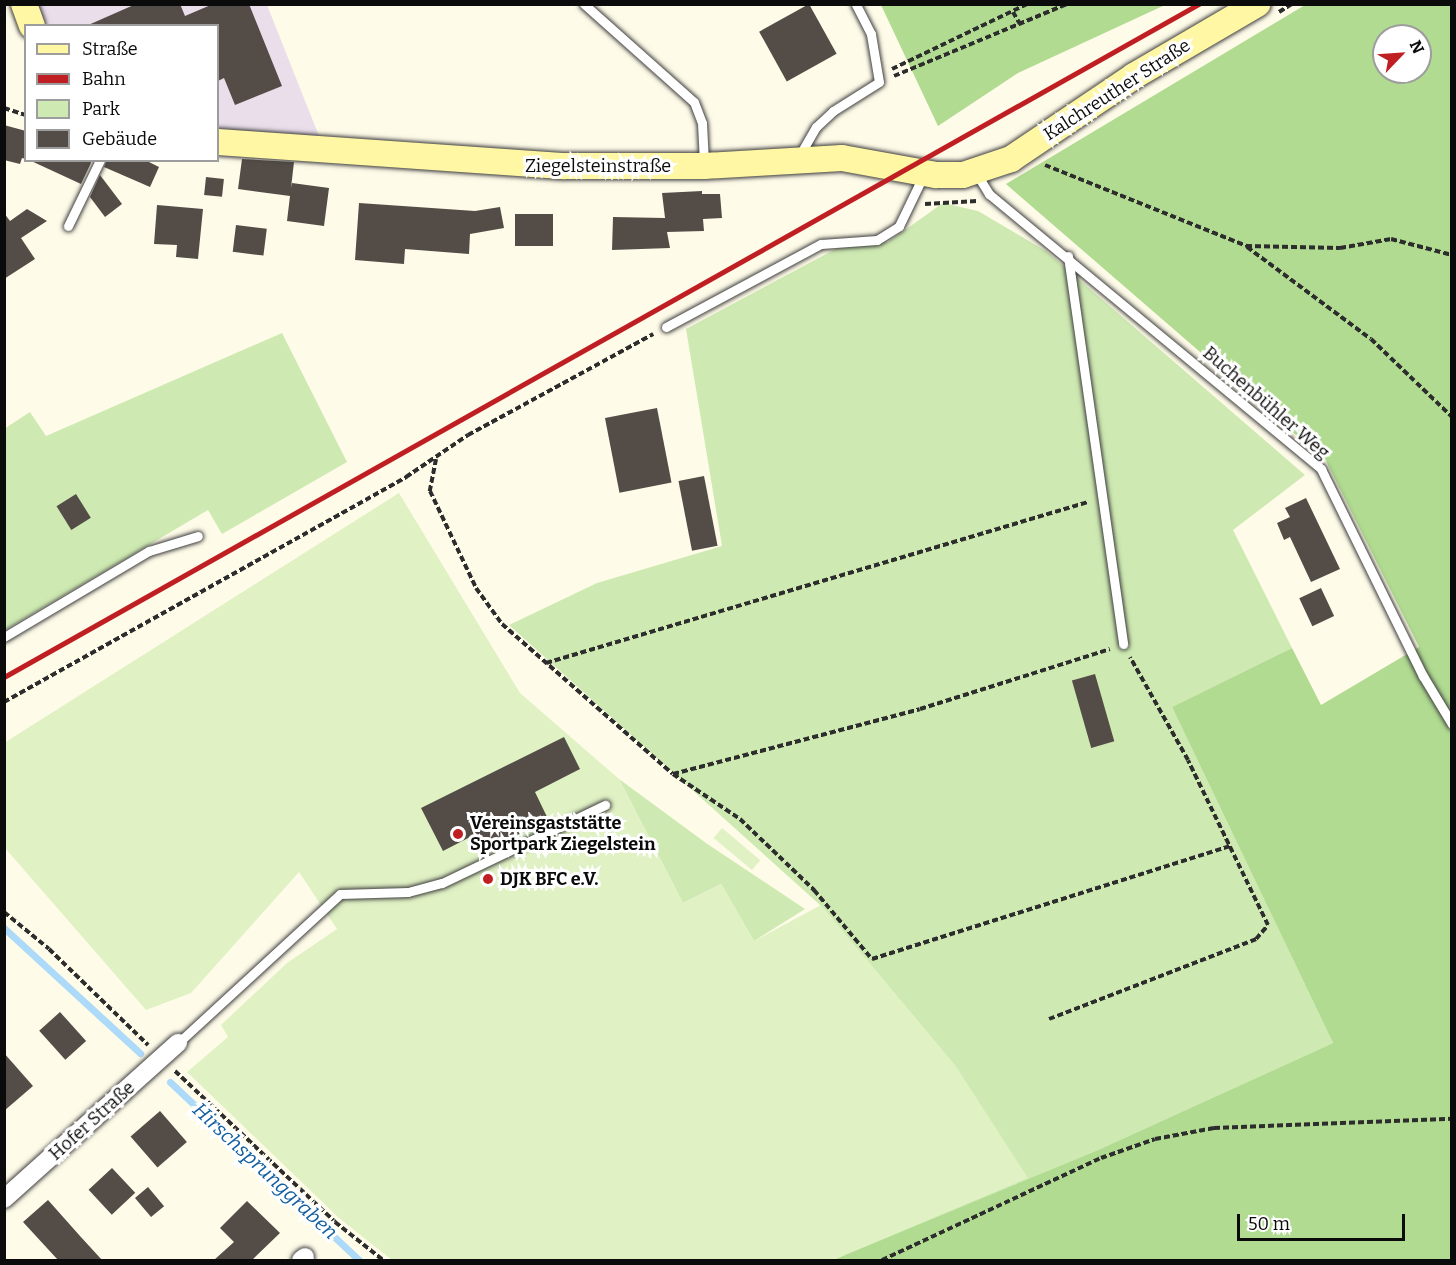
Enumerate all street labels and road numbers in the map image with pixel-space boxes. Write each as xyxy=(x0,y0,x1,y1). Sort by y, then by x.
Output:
street label: Kalchreuther Straße xyxy=(1040,35,1194,145)
street label: Ziegelsteinstraße xyxy=(525,155,671,177)
street label: Buchenbühler Weg xyxy=(1198,342,1334,464)
street label: Hofer Straße xyxy=(45,1077,139,1165)

